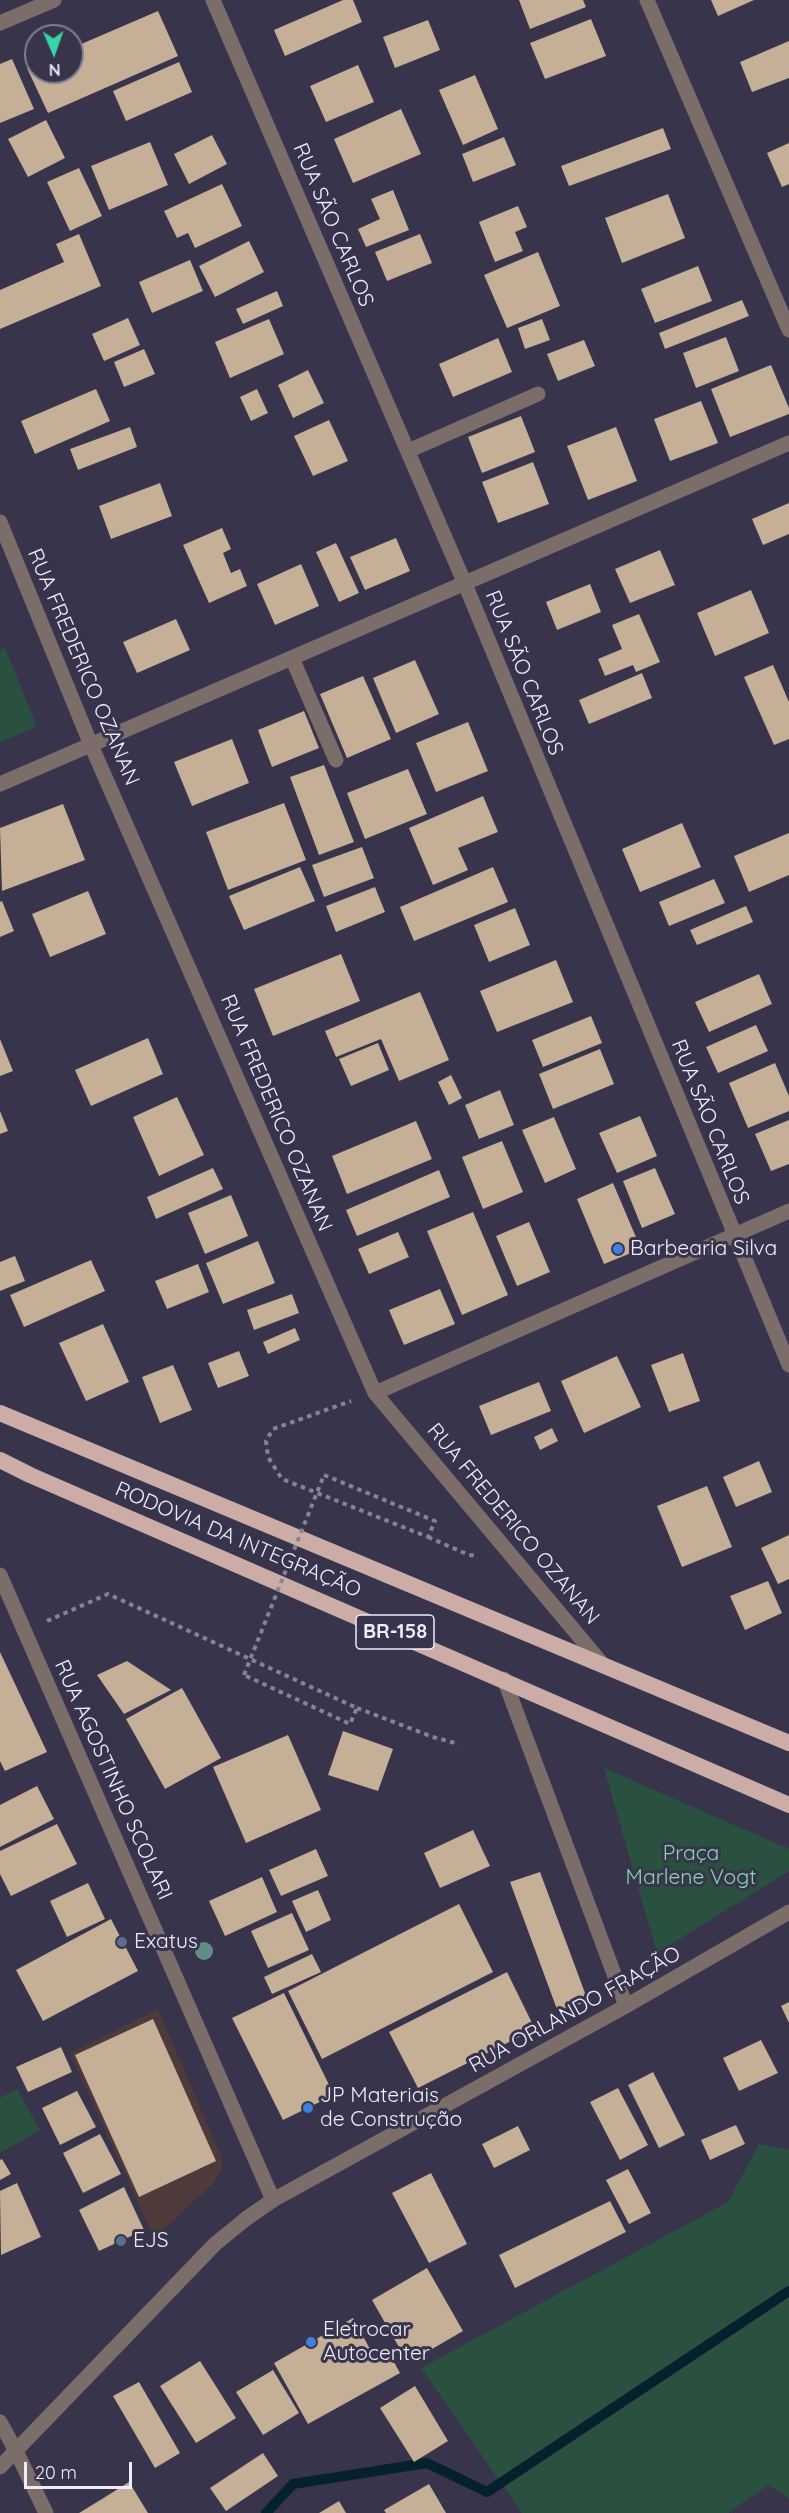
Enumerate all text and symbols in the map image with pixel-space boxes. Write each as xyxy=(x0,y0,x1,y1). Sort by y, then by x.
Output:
north arrow xyxy=(24,24,84,84)
text: N xyxy=(48,60,61,80)
street label: RUA SÃO CARLOS xyxy=(287,139,379,311)
street label: RUA FREDERICO OZANAN xyxy=(22,545,144,789)
street label: RUA SÃO CARLOS xyxy=(479,587,569,759)
street label: RUA FREDERICO OZANAN xyxy=(215,991,337,1235)
street label: RUA SÃO CARLOS xyxy=(665,1036,755,1208)
place label: Barbearia Silva xyxy=(630,1236,777,1262)
marker: Barbearia Silva xyxy=(611,1242,625,1256)
street label: RUA FREDERICO OZANAN xyxy=(421,1418,605,1630)
street label: RODOVIA DA INTEGRAÇÃO xyxy=(111,1477,365,1603)
road number: BR-158 xyxy=(356,1615,434,1649)
street label: RUA AGOSTINHO SCOLARI xyxy=(49,1656,177,1904)
park label: Praça Marlene Vogt xyxy=(626,1841,756,1891)
place label: Exatus xyxy=(134,1929,198,1955)
marker: Exatus xyxy=(115,1935,129,1949)
street label: RUA ORLANDO FRAÇÃO xyxy=(465,1941,685,2079)
place label: JP Materiais de Construção xyxy=(320,2083,462,2133)
marker: JP Materiais de Construção xyxy=(301,2101,315,2115)
place label: EJS xyxy=(133,2228,169,2254)
marker: EJS xyxy=(114,2234,128,2248)
place label: Eletrocar Autocenter xyxy=(323,2317,430,2367)
marker: Eletrocar Autocenter xyxy=(304,2335,318,2349)
scale bar xyxy=(27,2450,135,2488)
text: 20 m xyxy=(35,2461,77,2484)

